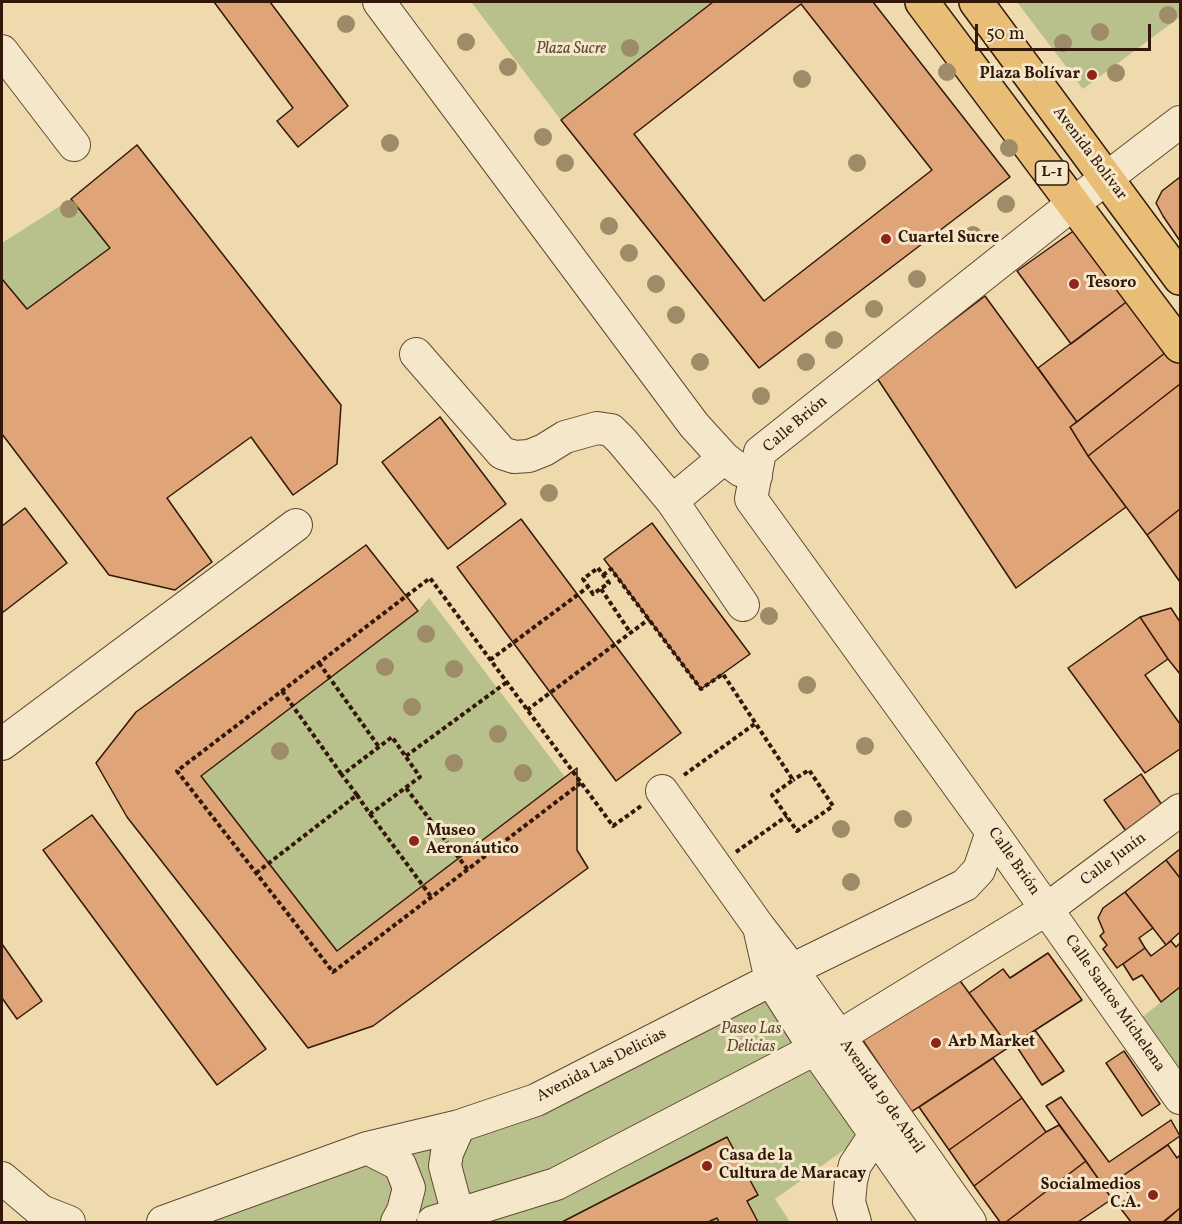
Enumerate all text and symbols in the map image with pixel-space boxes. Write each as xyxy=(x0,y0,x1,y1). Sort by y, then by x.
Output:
scale bar xyxy=(978,12,1154,50)
text: 50 m xyxy=(986,22,1025,47)
park label: Plaza Sucre xyxy=(536,40,606,60)
place label: Plaza Bolívar xyxy=(980,65,1080,85)
marker: Plaza Bolívar xyxy=(1085,68,1099,82)
street label: Avenida Bolívar xyxy=(1048,104,1130,204)
road number: L-1 xyxy=(1036,161,1068,185)
place label: Cuartel Sucre xyxy=(898,229,999,249)
marker: Cuartel Sucre xyxy=(879,232,893,246)
place label: Tesoro xyxy=(1086,274,1136,294)
marker: Tesoro xyxy=(1067,277,1081,291)
street label: Calle Brión xyxy=(760,392,832,458)
place label: Museo Aeronáutico xyxy=(426,822,519,860)
street label: Calle Brión xyxy=(983,824,1043,900)
street label: Calle Junín xyxy=(1077,829,1151,891)
marker: Museo Aeronáutico xyxy=(407,834,421,848)
street label: Calle Santos Michelena xyxy=(1060,932,1168,1076)
park label: Paseo Las Delicias xyxy=(721,1020,781,1058)
street label: Avenida Las Delicias xyxy=(534,1025,670,1107)
place label: Arb Market xyxy=(948,1033,1035,1053)
street label: Avenida 19 de Abril xyxy=(835,1036,927,1158)
marker: Arb Market xyxy=(929,1036,943,1050)
place label: Casa de la Cultura de Maracay xyxy=(719,1147,866,1185)
marker: Casa de la Cultura de Maracay xyxy=(700,1159,714,1173)
place label: Socialmedios C.A. xyxy=(1041,1176,1141,1214)
marker: Socialmedios C.A. xyxy=(1146,1188,1160,1202)

